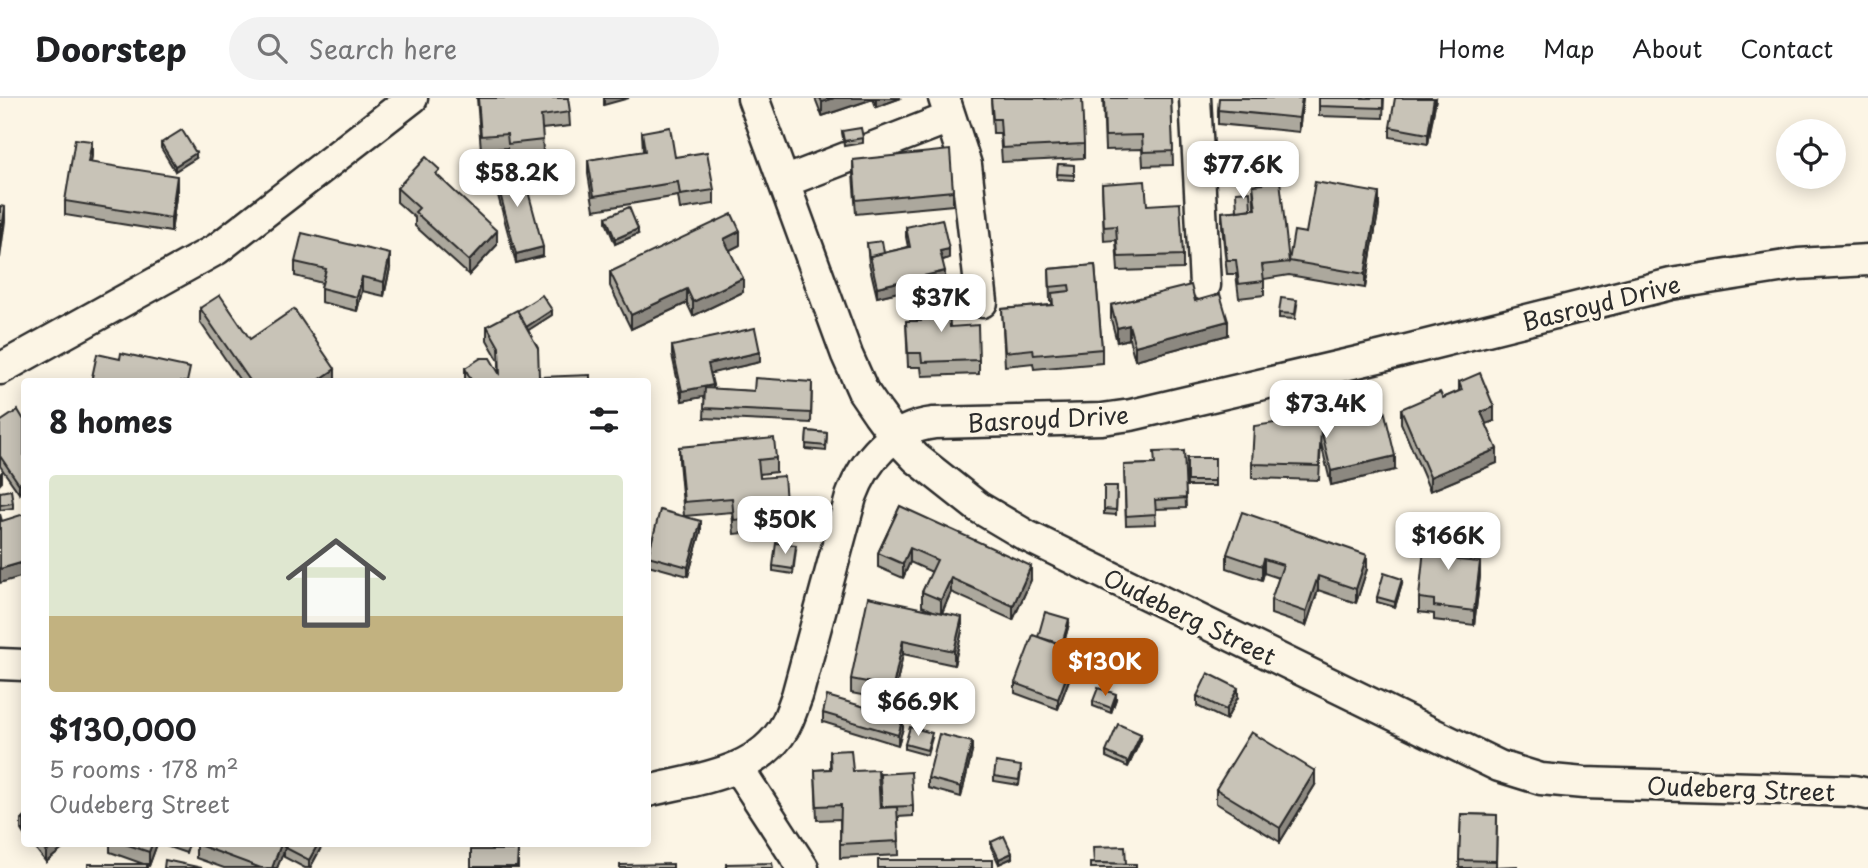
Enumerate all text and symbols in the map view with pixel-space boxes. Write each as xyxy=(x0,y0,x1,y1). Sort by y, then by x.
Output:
search box xyxy=(229,17,719,80)
text: Doorstep xyxy=(35,23,187,73)
icon: search xyxy=(253,29,291,67)
text: Search here xyxy=(309,29,457,68)
text: Home xyxy=(1438,30,1505,66)
text: Map xyxy=(1543,30,1594,66)
text: About xyxy=(1632,30,1702,66)
text: Contact xyxy=(1740,30,1833,66)
map controls xyxy=(1776,119,1846,189)
button: locate xyxy=(1776,119,1846,189)
pin: $77.6K xyxy=(1186,141,1300,201)
text: $77.6K xyxy=(1203,146,1283,181)
pin: $58.2K xyxy=(460,150,574,209)
text: $58.2K xyxy=(475,154,559,189)
street label: Basroyd Drive xyxy=(1518,265,1684,339)
pin: $37K xyxy=(900,274,982,334)
text: $37K xyxy=(912,279,970,314)
pin: $73.4K xyxy=(1269,380,1383,440)
text: $73.4K xyxy=(1286,385,1366,420)
street label: Basroyd Drive xyxy=(966,396,1130,440)
text: 8 homes xyxy=(49,398,172,443)
icon: filters xyxy=(585,401,623,439)
pin: $50K xyxy=(744,496,826,556)
text: $50K xyxy=(753,501,817,536)
pin: $166K xyxy=(1399,512,1497,572)
text: $166K xyxy=(1411,517,1485,552)
icon: home xyxy=(273,520,399,646)
street label: Oudeberg Street xyxy=(1097,558,1283,674)
pin: $130K xyxy=(1056,638,1154,698)
text: $130K xyxy=(1068,643,1142,678)
pin: $66.9K xyxy=(861,678,975,738)
text: $66.9K xyxy=(877,683,959,718)
text: $130,000 xyxy=(49,706,197,751)
text: 5 rooms · 178 m² xyxy=(49,751,239,786)
street label: Oudeberg Street xyxy=(1646,767,1836,809)
text: Oudeberg Street xyxy=(49,786,230,821)

